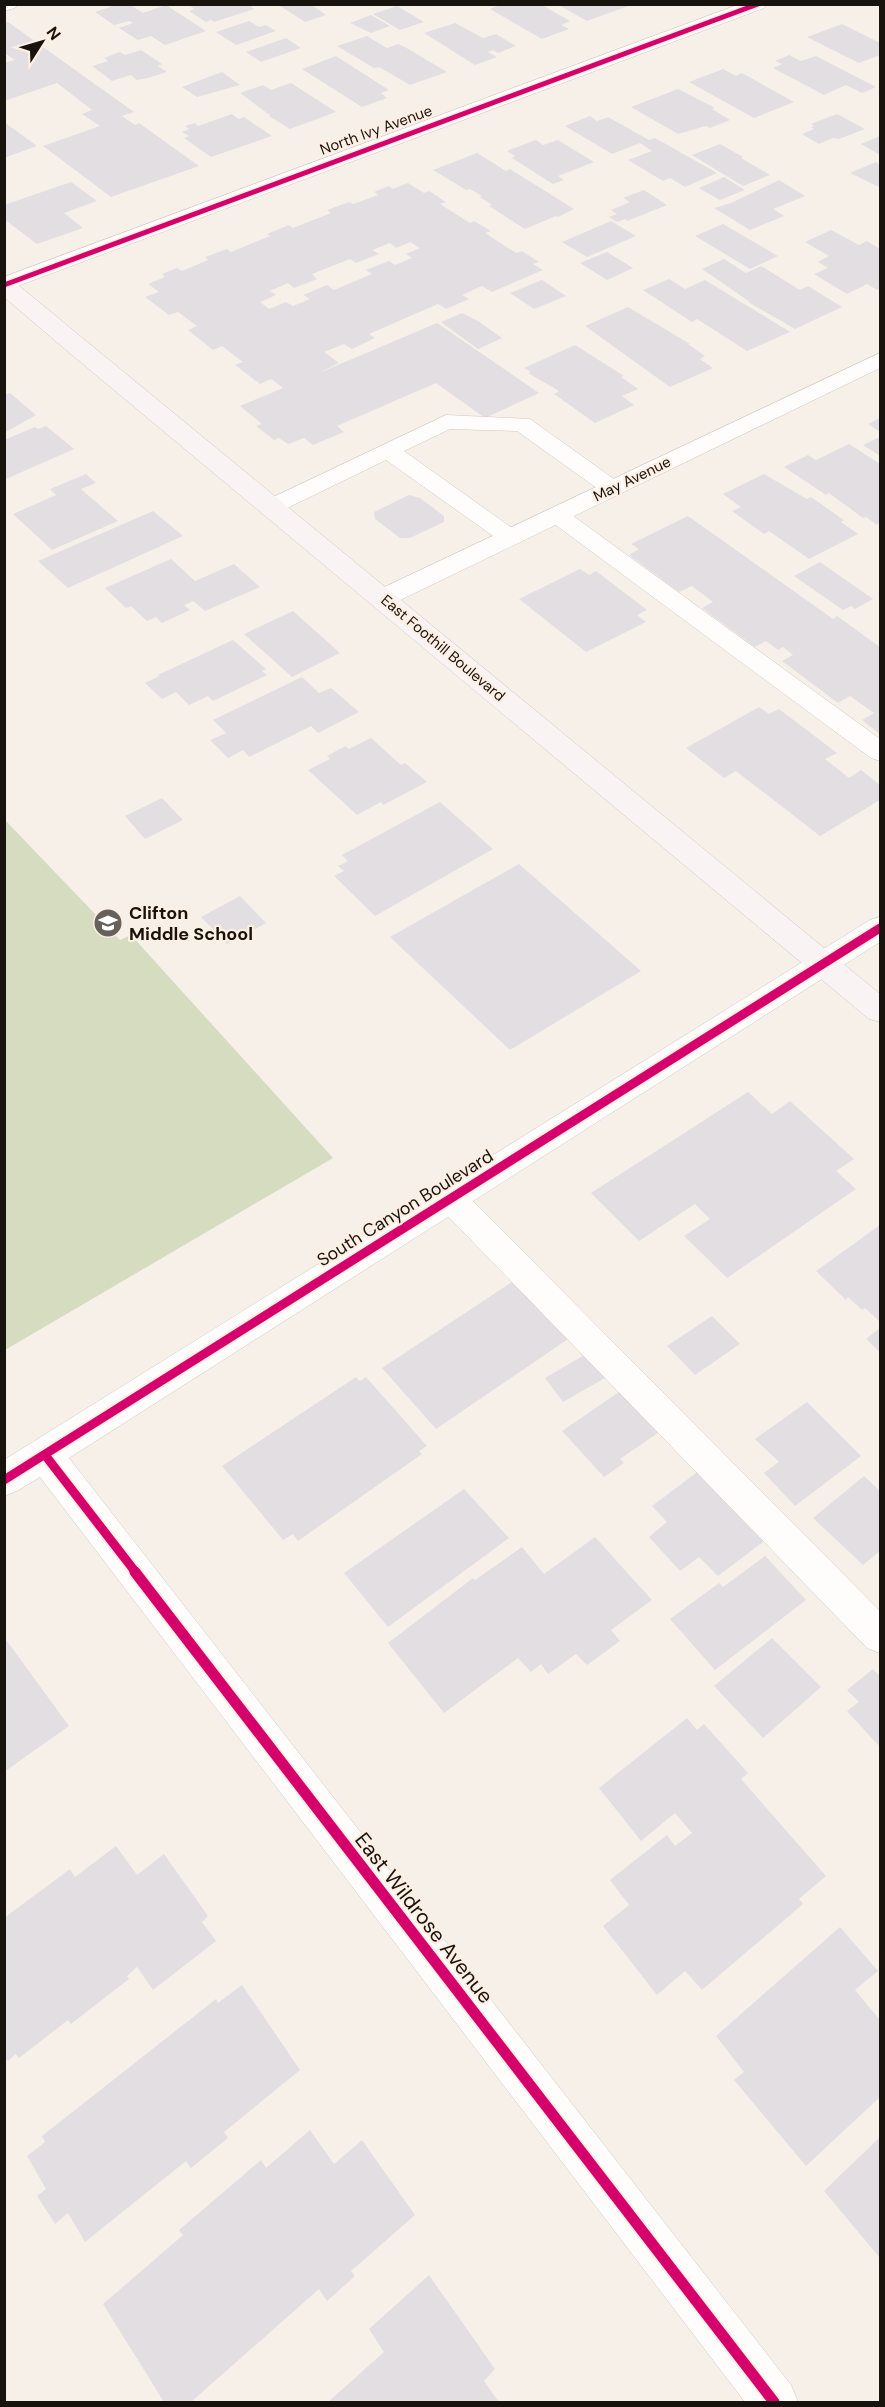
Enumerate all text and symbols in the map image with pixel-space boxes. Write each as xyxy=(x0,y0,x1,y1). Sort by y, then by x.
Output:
north arrow xyxy=(12,12,72,72)
text: N xyxy=(42,22,65,44)
street label: North Ivy Avenue xyxy=(317,100,435,160)
street label: May Avenue xyxy=(590,452,674,506)
street label: East Foothill Boulevard xyxy=(377,590,509,706)
place label: Clifton Middle School xyxy=(129,901,253,946)
school or university icon: Clifton Middle School xyxy=(92,907,124,939)
street label: South Canyon Boulevard xyxy=(312,1144,498,1272)
street label: East Wildrose Avenue xyxy=(348,1827,500,2009)

